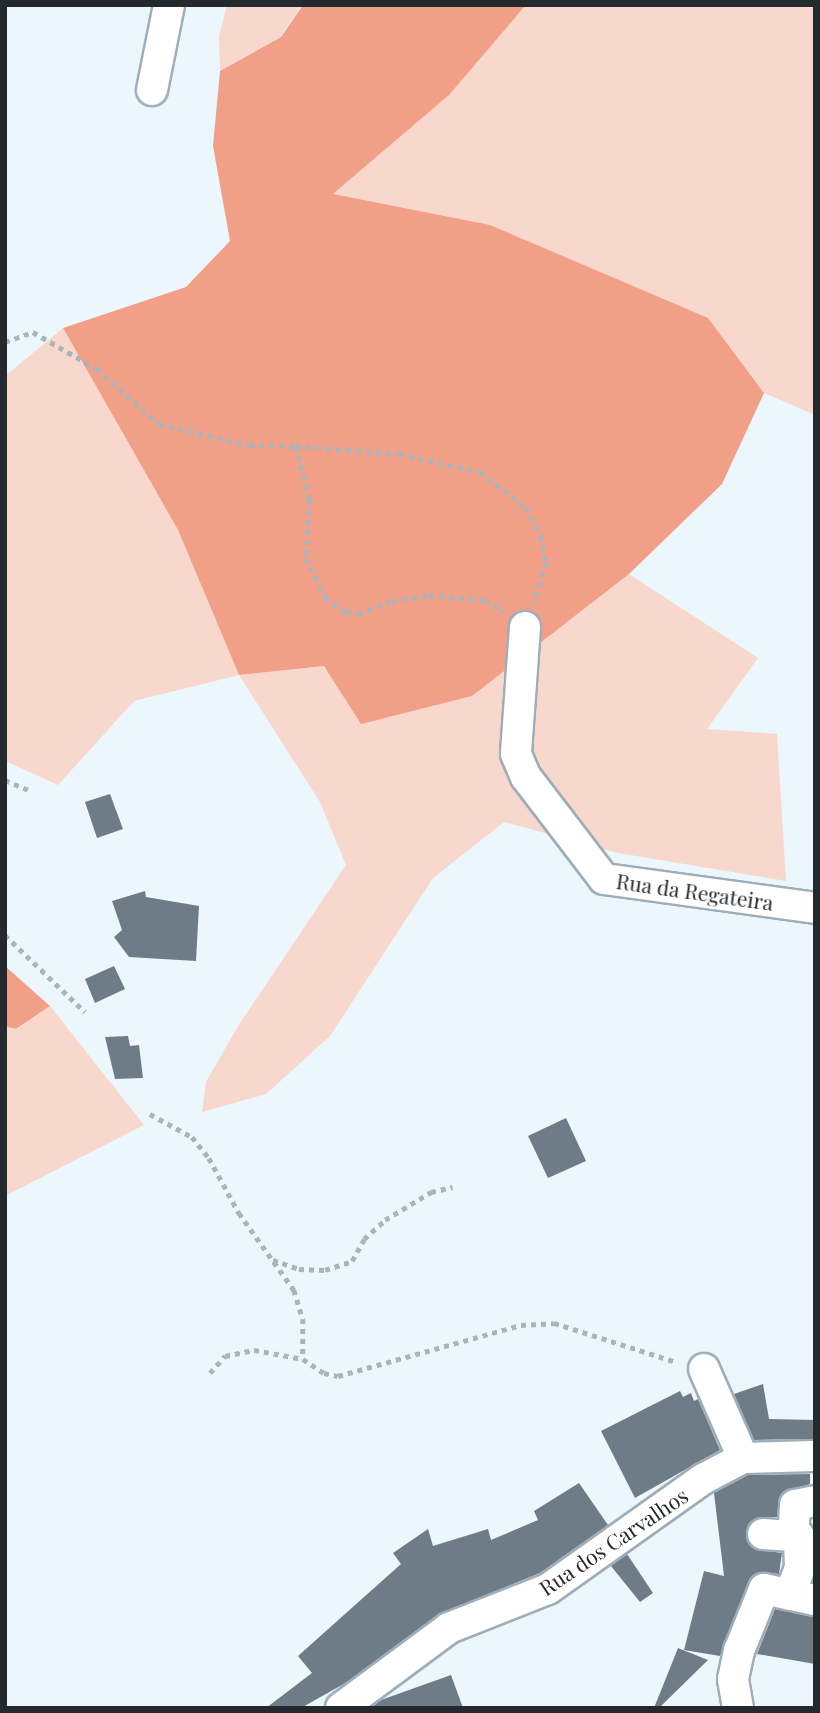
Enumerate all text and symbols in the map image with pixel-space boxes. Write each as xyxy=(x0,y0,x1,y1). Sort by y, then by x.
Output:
street label: Rua da Regateira xyxy=(615,867,775,915)
street label: Rua dos Carvalhos xyxy=(534,1482,692,1600)

